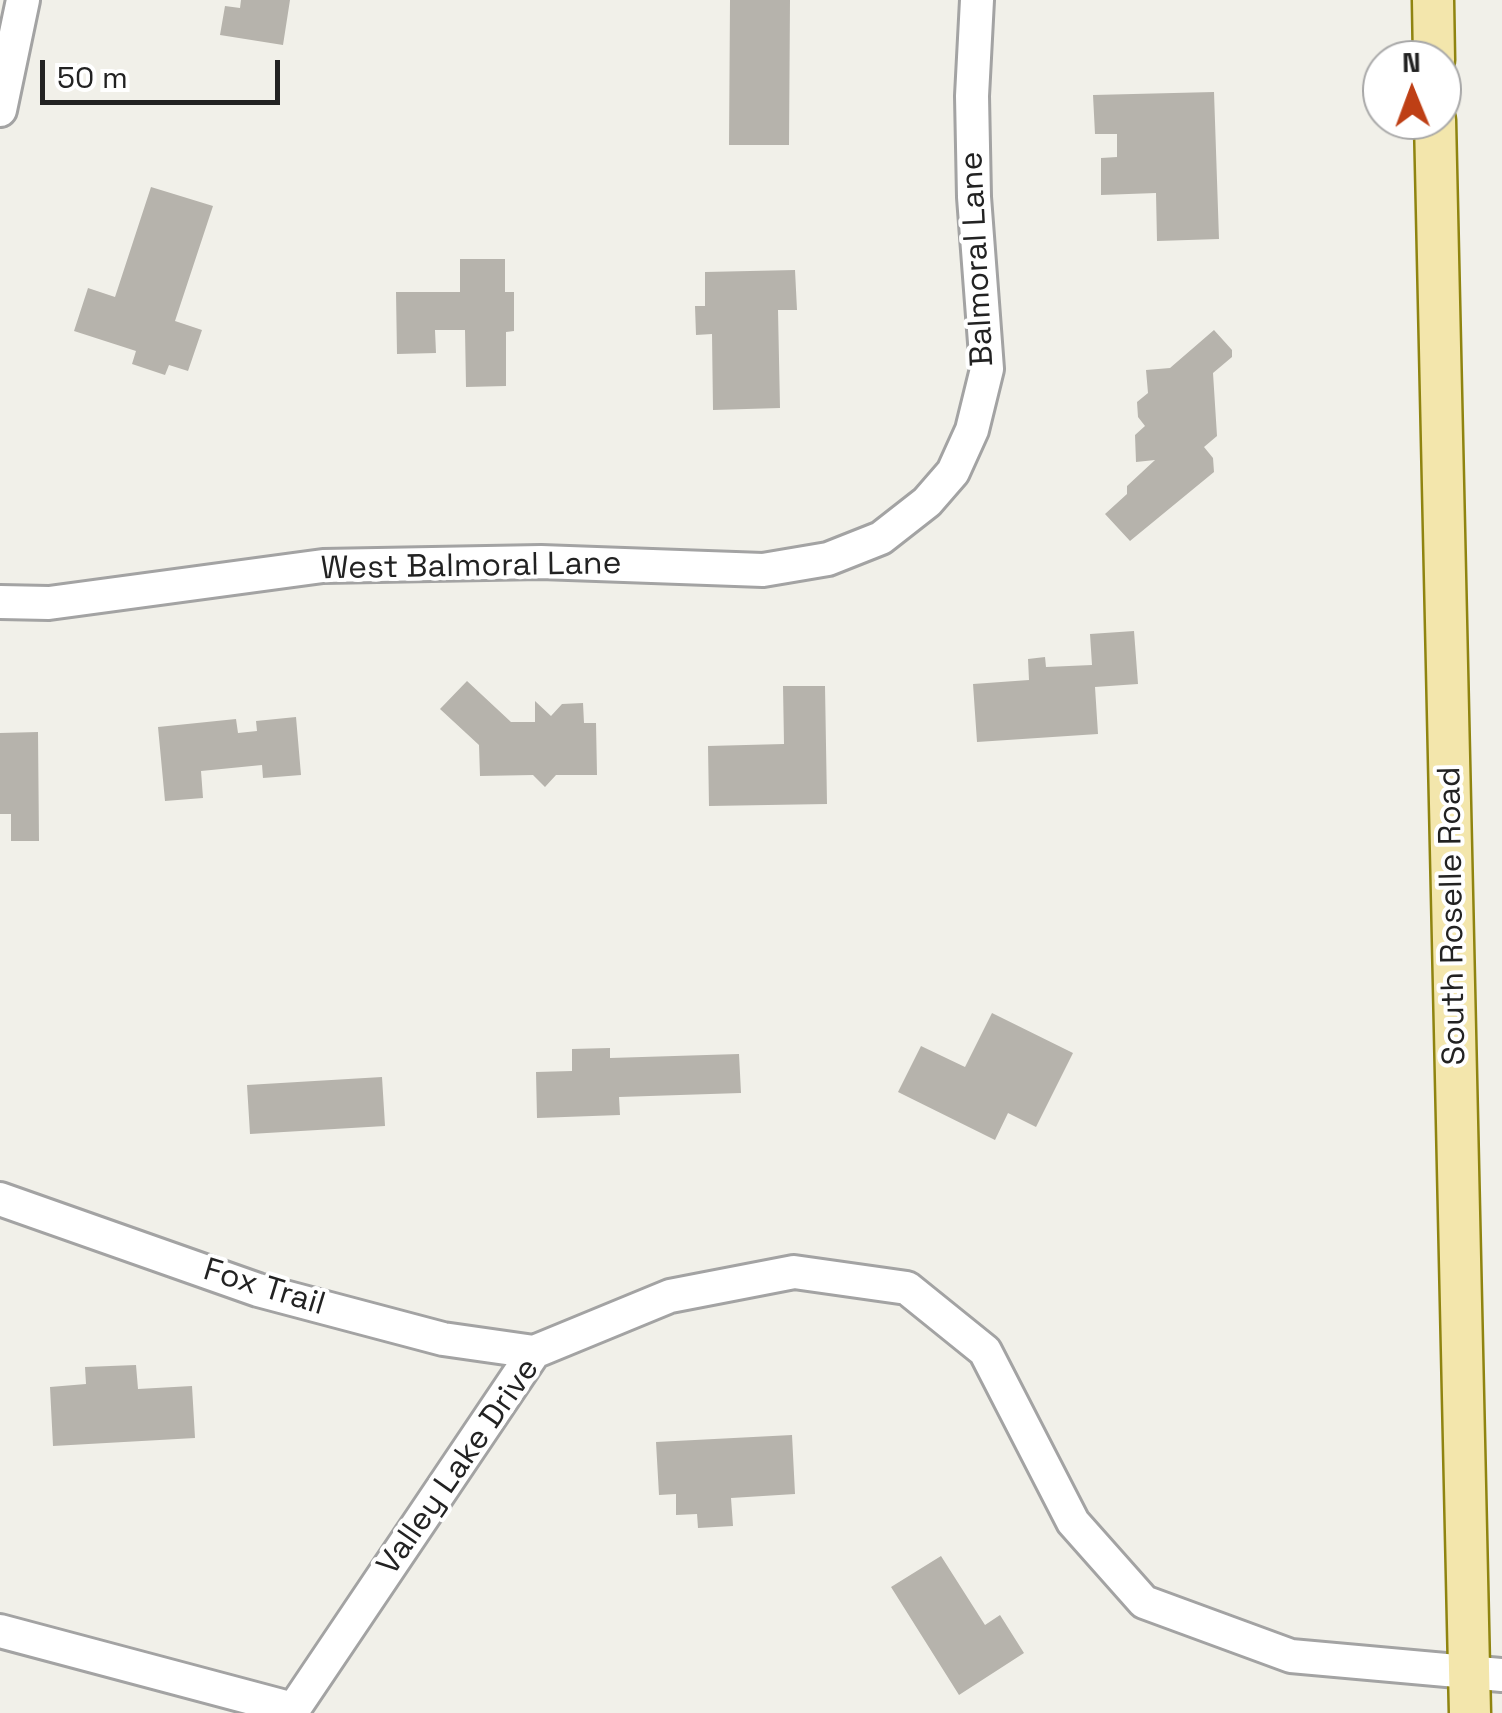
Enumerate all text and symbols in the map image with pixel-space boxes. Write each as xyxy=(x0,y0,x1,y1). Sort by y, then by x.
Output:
scale bar xyxy=(45,40,285,102)
north arrow xyxy=(1362,40,1462,140)
text: N xyxy=(1402,44,1421,80)
text: 50 m xyxy=(57,58,128,97)
street label: Balmoral Lane xyxy=(953,151,1003,367)
street label: West Balmoral Lane xyxy=(320,545,622,589)
street label: South Roselle Road xyxy=(1431,766,1475,1066)
street label: Fox Trail xyxy=(199,1251,329,1325)
street label: Valley Lake Drive xyxy=(370,1351,548,1583)

